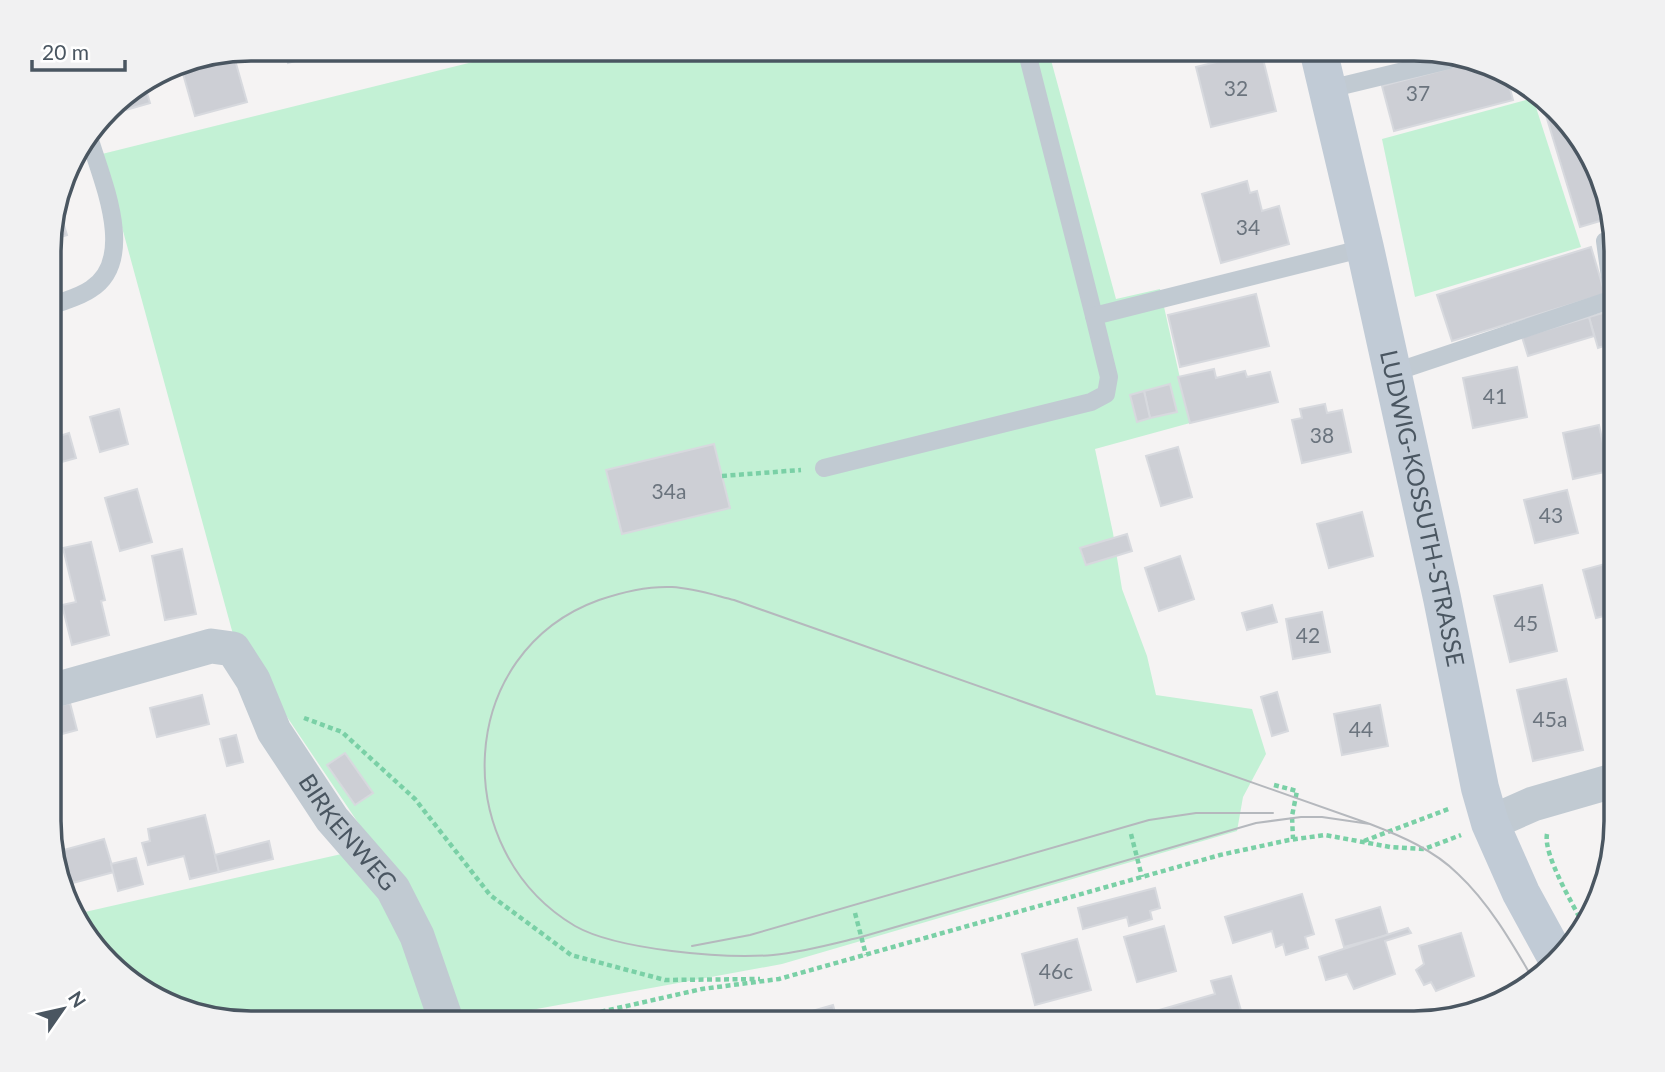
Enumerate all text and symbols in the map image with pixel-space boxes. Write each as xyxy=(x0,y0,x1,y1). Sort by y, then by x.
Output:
scale bar xyxy=(32,28,124,72)
text: 20 m xyxy=(42,39,89,64)
house number: 32 xyxy=(1224,75,1248,100)
house number: 37 xyxy=(1406,80,1430,105)
house number: 34 xyxy=(1236,214,1260,239)
street label: LUDWIG-KOSSUTH-STRASSE xyxy=(1375,347,1471,669)
house number: 41 xyxy=(1483,383,1507,408)
house number: 38 xyxy=(1310,422,1334,447)
house number: 34a xyxy=(652,478,686,503)
house number: 43 xyxy=(1539,502,1563,527)
house number: 45 xyxy=(1514,610,1538,635)
house number: 42 xyxy=(1296,622,1320,647)
house number: 45a xyxy=(1533,706,1567,731)
house number: 44 xyxy=(1349,716,1373,741)
street label: BIRKENWEG xyxy=(293,768,404,896)
house number: 46c xyxy=(1039,958,1073,983)
north arrow xyxy=(28,974,98,1044)
text: N xyxy=(64,987,91,1012)

